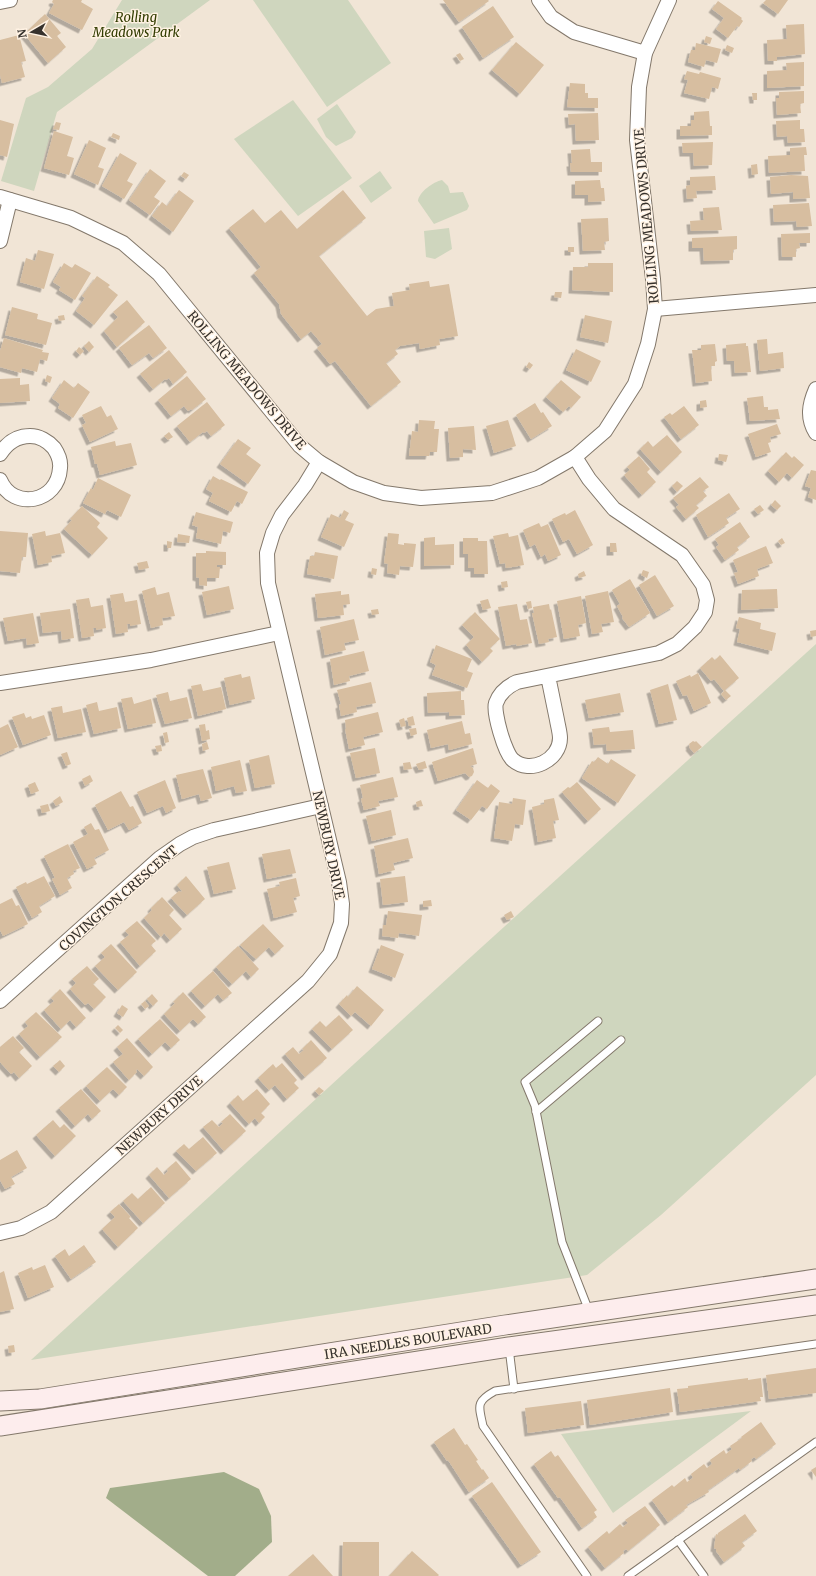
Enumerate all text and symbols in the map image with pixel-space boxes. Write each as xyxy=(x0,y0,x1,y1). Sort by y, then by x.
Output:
park label: Rolling Meadows Park xyxy=(92,9,180,41)
north arrow xyxy=(12,12,52,52)
text: N xyxy=(14,28,30,39)
street label: ROLLING MEADOWS DRIVE xyxy=(630,127,663,304)
street label: ROLLING MEADOWS DRIVE xyxy=(184,307,310,454)
street label: NEWBURY DRIVE xyxy=(309,789,348,902)
street label: COVINGTON CRESCENT xyxy=(55,842,181,955)
street label: NEWBURY DRIVE xyxy=(113,1072,207,1159)
street label: IRA NEEDLES BOULEVARD xyxy=(323,1320,493,1363)

